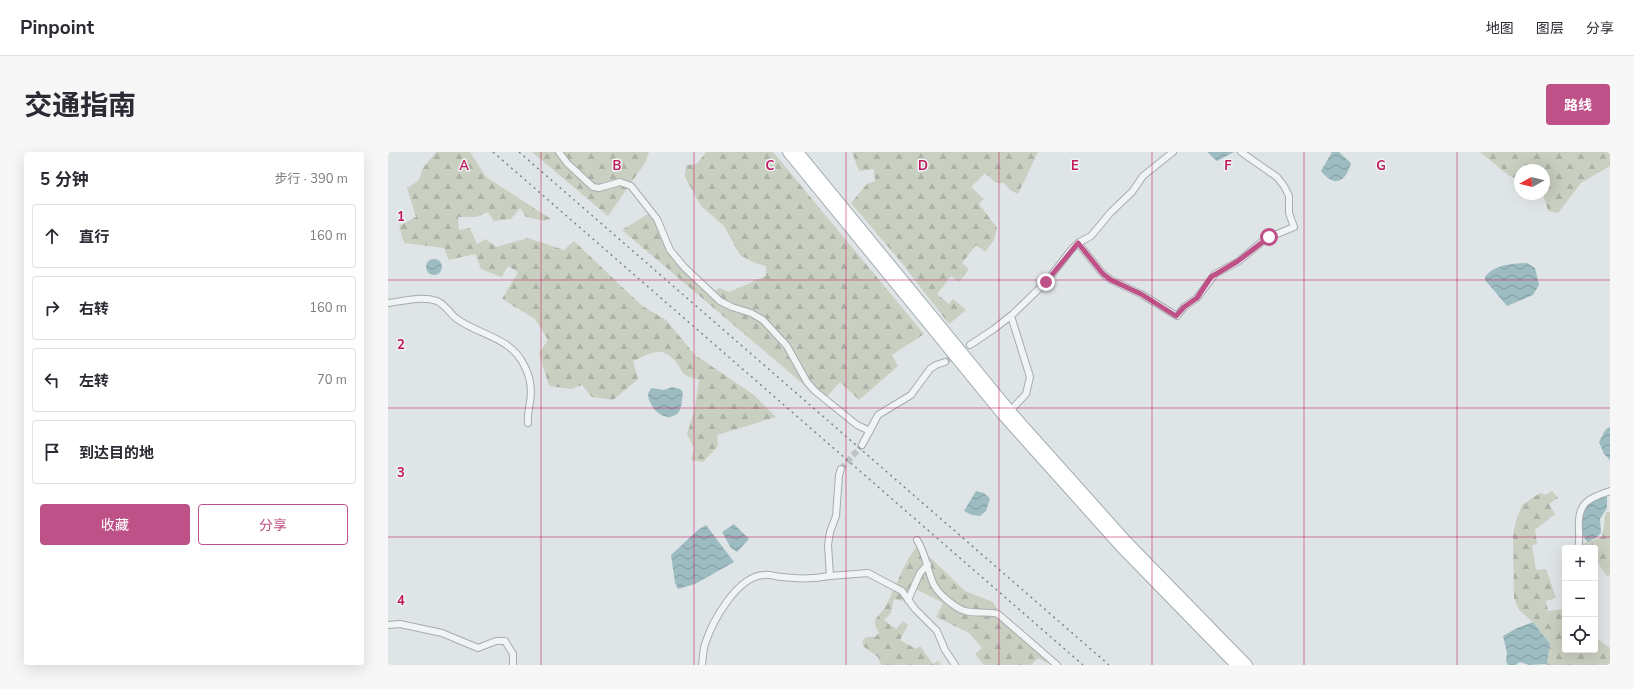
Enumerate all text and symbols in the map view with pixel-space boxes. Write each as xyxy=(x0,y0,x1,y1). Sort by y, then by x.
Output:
text: Pinpoint xyxy=(20,15,94,41)
text: 地图 xyxy=(1486,19,1514,38)
text: 图层 xyxy=(1536,19,1564,38)
text: 分享 xyxy=(1586,19,1614,38)
button: 路线 xyxy=(1546,84,1610,125)
text: 交通指南 xyxy=(24,87,136,125)
text: A xyxy=(459,157,469,175)
text: B xyxy=(613,157,622,175)
text: C xyxy=(766,157,775,175)
text: D xyxy=(918,157,928,175)
text: E xyxy=(1071,157,1079,175)
text: F xyxy=(1224,157,1232,175)
text: G xyxy=(1376,157,1386,175)
north arrow xyxy=(1514,164,1550,200)
text: 5 分钟 xyxy=(40,168,89,191)
text: 步行 · 390 m xyxy=(274,170,348,188)
text: 1 xyxy=(397,208,405,226)
icon: ahead xyxy=(41,225,63,247)
text: 直行 xyxy=(79,227,109,247)
text: 160 m xyxy=(309,227,347,245)
route start xyxy=(1260,228,1278,246)
route end xyxy=(1037,273,1055,291)
icon: right xyxy=(41,297,63,319)
text: 右转 xyxy=(79,299,109,319)
text: 160 m xyxy=(309,299,347,317)
text: 2 xyxy=(397,336,405,354)
icon: left xyxy=(41,369,63,391)
text: 左转 xyxy=(79,371,109,391)
text: 70 m xyxy=(317,371,347,389)
icon: arrive xyxy=(41,441,63,463)
text: 到达目的地 xyxy=(79,443,154,463)
text: 3 xyxy=(397,464,405,482)
button: 收藏 xyxy=(40,504,190,545)
button: 分享 xyxy=(198,504,348,545)
map controls xyxy=(1562,545,1598,653)
button: + xyxy=(1562,545,1598,581)
button: − xyxy=(1562,581,1598,617)
text: 4 xyxy=(397,592,405,610)
button: locate xyxy=(1562,617,1598,653)

